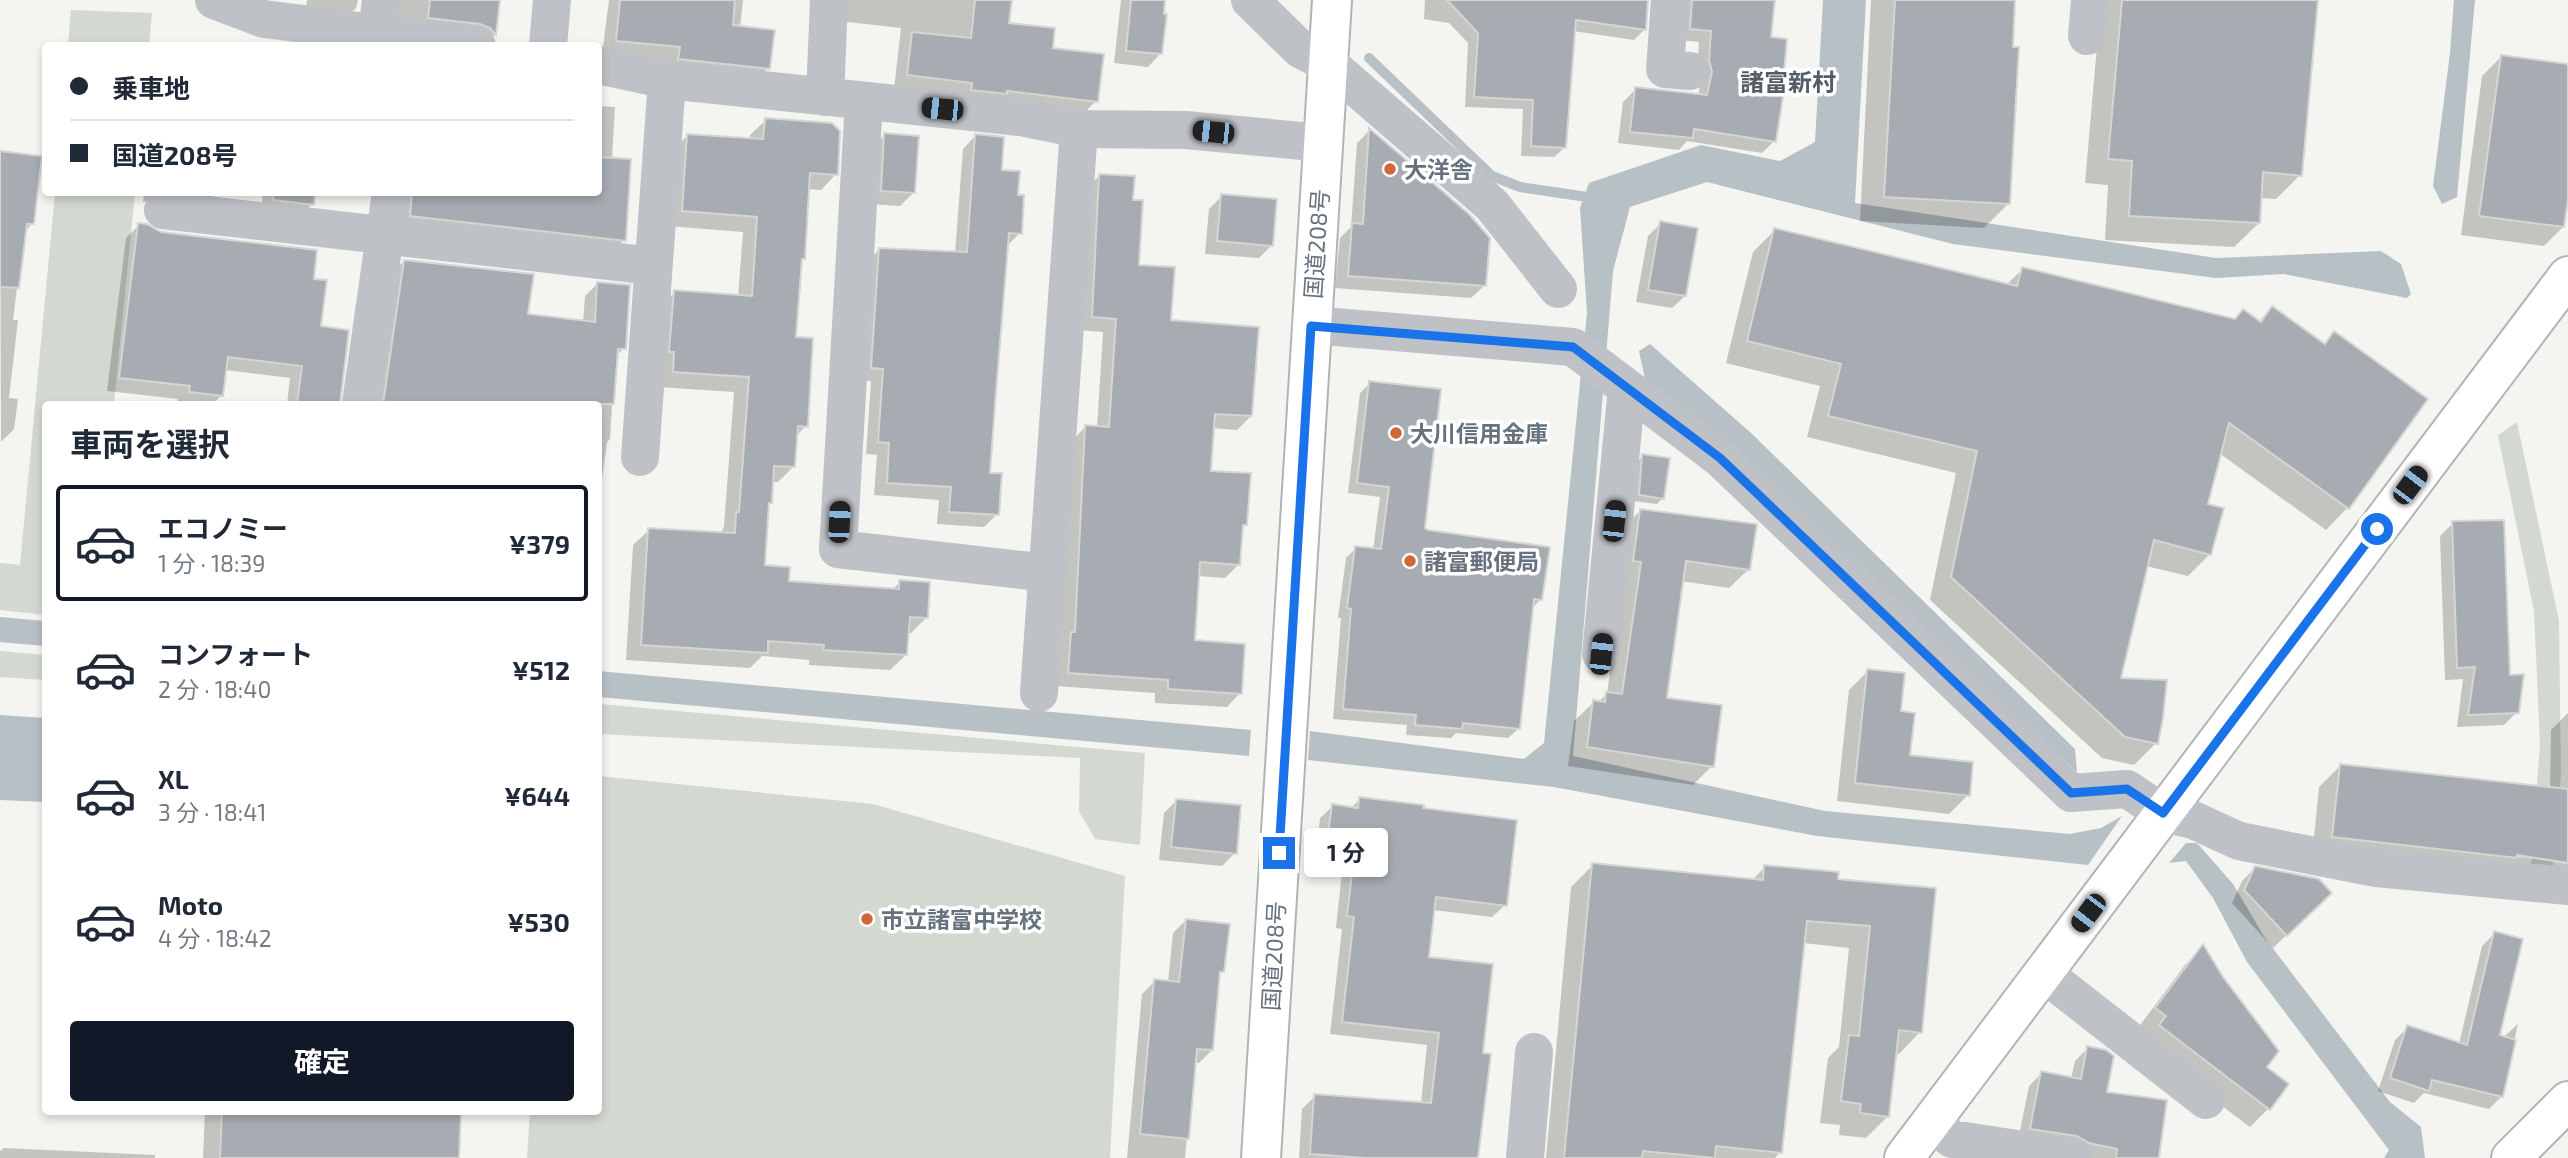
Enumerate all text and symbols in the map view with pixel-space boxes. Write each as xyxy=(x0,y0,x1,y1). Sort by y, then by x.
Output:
district label: 諸富新村 xyxy=(1740,67,1836,96)
text: 乗車地 xyxy=(112,72,190,103)
car xyxy=(921,96,964,122)
car xyxy=(1192,119,1235,145)
text: 国道208号 xyxy=(112,139,238,170)
place label: 大洋舎 xyxy=(1404,155,1473,183)
marker: 大洋舎 xyxy=(1382,161,1398,177)
street label: 国道208号 xyxy=(1298,188,1334,300)
place label: 大川信用金庫 xyxy=(1410,419,1548,447)
text: 車両を選択 xyxy=(70,424,230,462)
marker: 大川信用金庫 xyxy=(1388,425,1404,441)
car xyxy=(2389,462,2432,508)
car xyxy=(1602,499,1627,543)
car xyxy=(828,500,851,544)
icon: car xyxy=(74,512,137,575)
text: エコノミー xyxy=(158,512,288,543)
route start xyxy=(2361,513,2393,545)
text: ¥379 xyxy=(509,528,570,559)
place label: 諸富郵便局 xyxy=(1424,547,1539,575)
text: 1 分 · 18:39 xyxy=(158,549,265,577)
marker: 諸富郵便局 xyxy=(1402,553,1418,569)
car xyxy=(1589,632,1614,676)
icon: car xyxy=(74,638,137,701)
text: コンフォート xyxy=(158,638,313,669)
text: ¥512 xyxy=(512,654,570,685)
text: 2 分 · 18:40 xyxy=(158,675,271,703)
text: XL xyxy=(158,763,189,794)
icon: car xyxy=(74,764,137,827)
text: ¥644 xyxy=(504,780,570,811)
text: 3 分 · 18:41 xyxy=(158,798,266,826)
callout: 1 分 xyxy=(1304,828,1388,878)
route end xyxy=(1263,837,1295,869)
text: 1 分 xyxy=(1327,838,1365,866)
text: Moto xyxy=(158,889,223,920)
icon: car xyxy=(74,890,137,953)
car xyxy=(2067,890,2110,936)
street label: 国道208号 xyxy=(1256,900,1290,1012)
place label: 市立諸富中学校 xyxy=(881,905,1042,933)
text: ¥530 xyxy=(507,906,570,937)
marker: 市立諸富中学校 xyxy=(859,911,875,927)
text: 4 分 · 18:42 xyxy=(158,924,272,952)
button: 確定 xyxy=(70,1021,574,1101)

